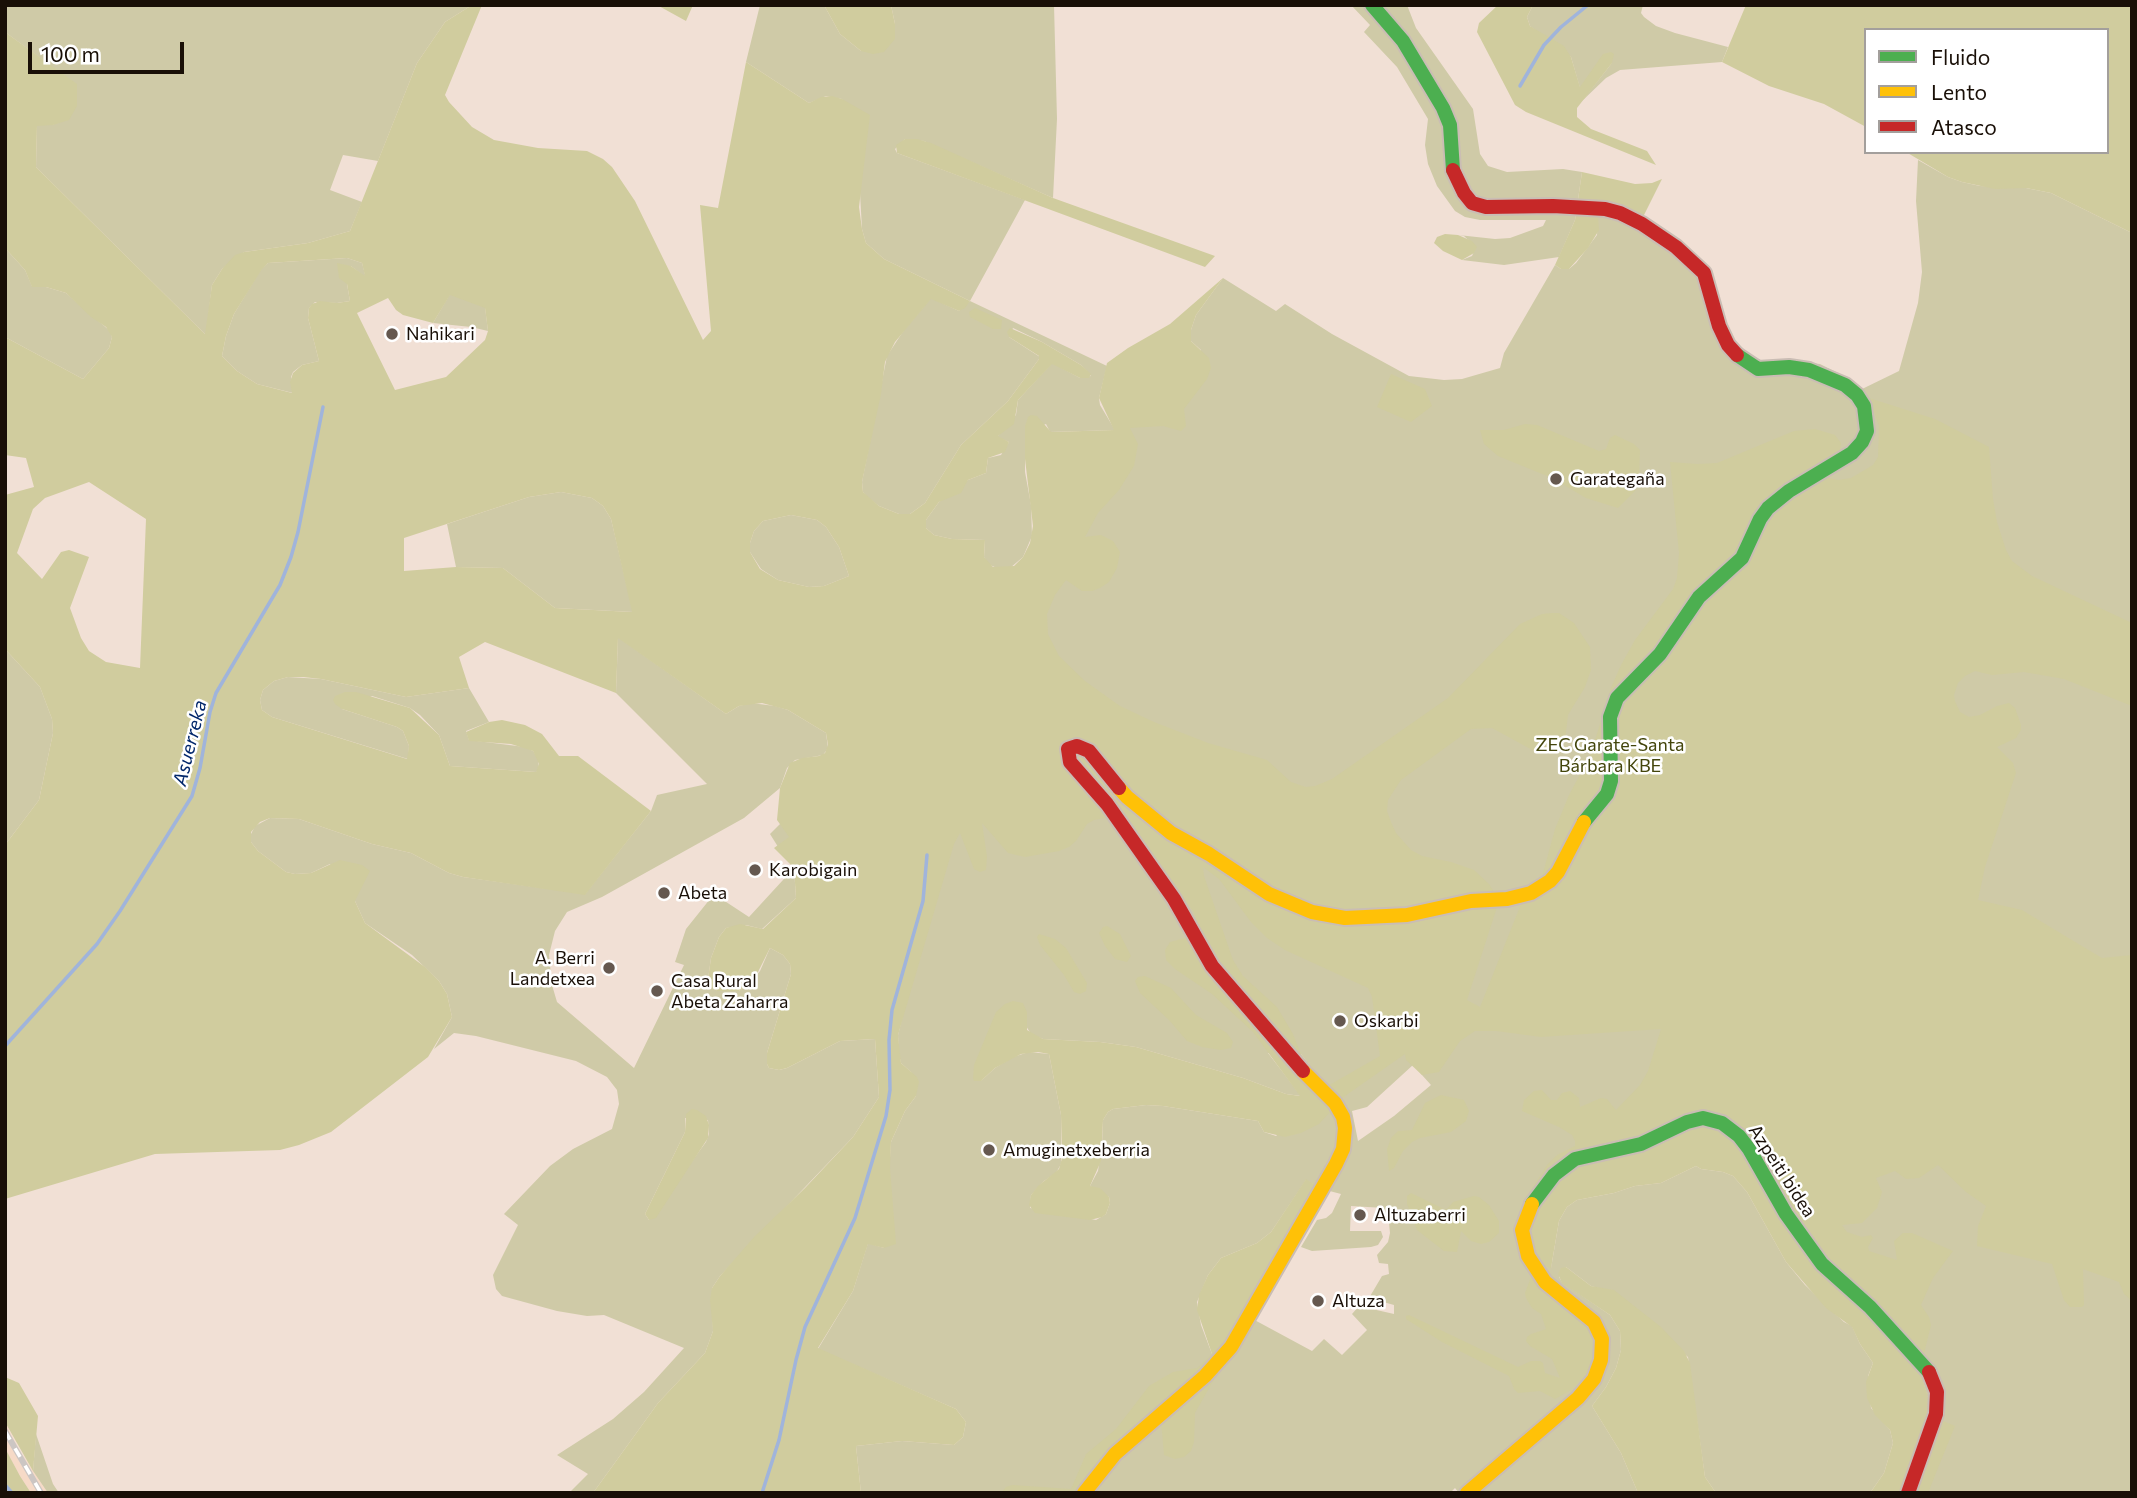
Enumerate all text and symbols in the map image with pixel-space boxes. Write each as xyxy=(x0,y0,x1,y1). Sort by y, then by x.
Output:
scale bar xyxy=(32,28,187,72)
legend xyxy=(1864,28,2109,154)
text: 100 m xyxy=(41,41,100,66)
text: Fluido xyxy=(1931,44,1990,69)
text: Lento xyxy=(1931,79,1987,104)
text: Atasco xyxy=(1931,114,1997,139)
place label: Nahikari xyxy=(406,323,475,345)
marker: Nahikari xyxy=(384,326,400,342)
place label: Garategaña xyxy=(1570,468,1665,490)
marker: Garategaña xyxy=(1548,471,1564,487)
water label: Asuerreka xyxy=(168,698,212,788)
park label: ZEC Garate-Santa Bárbara KBE xyxy=(1535,734,1685,776)
place label: Karobigain xyxy=(769,859,857,881)
marker: Karobigain xyxy=(747,862,763,878)
place label: Abeta xyxy=(678,882,727,904)
marker: Abeta xyxy=(656,885,672,901)
place label: A. Berri Landetxea xyxy=(510,947,595,990)
marker: A. Berri Landetxea xyxy=(601,960,617,976)
place label: Casa Rural Abeta Zaharra xyxy=(671,970,789,1012)
marker: Casa Rural Abeta Zaharra xyxy=(649,983,665,999)
place label: Oskarbi xyxy=(1354,1010,1419,1032)
marker: Oskarbi xyxy=(1332,1013,1348,1029)
street label: Azpeiti bidea xyxy=(1744,1121,1820,1221)
place label: Amuginetxeberria xyxy=(1003,1139,1150,1161)
marker: Amuginetxeberria xyxy=(981,1142,997,1158)
place label: Altuzaberri xyxy=(1374,1204,1466,1226)
marker: Altuzaberri xyxy=(1352,1207,1368,1223)
place label: Altuza xyxy=(1332,1290,1385,1312)
marker: Altuza xyxy=(1310,1293,1326,1309)

